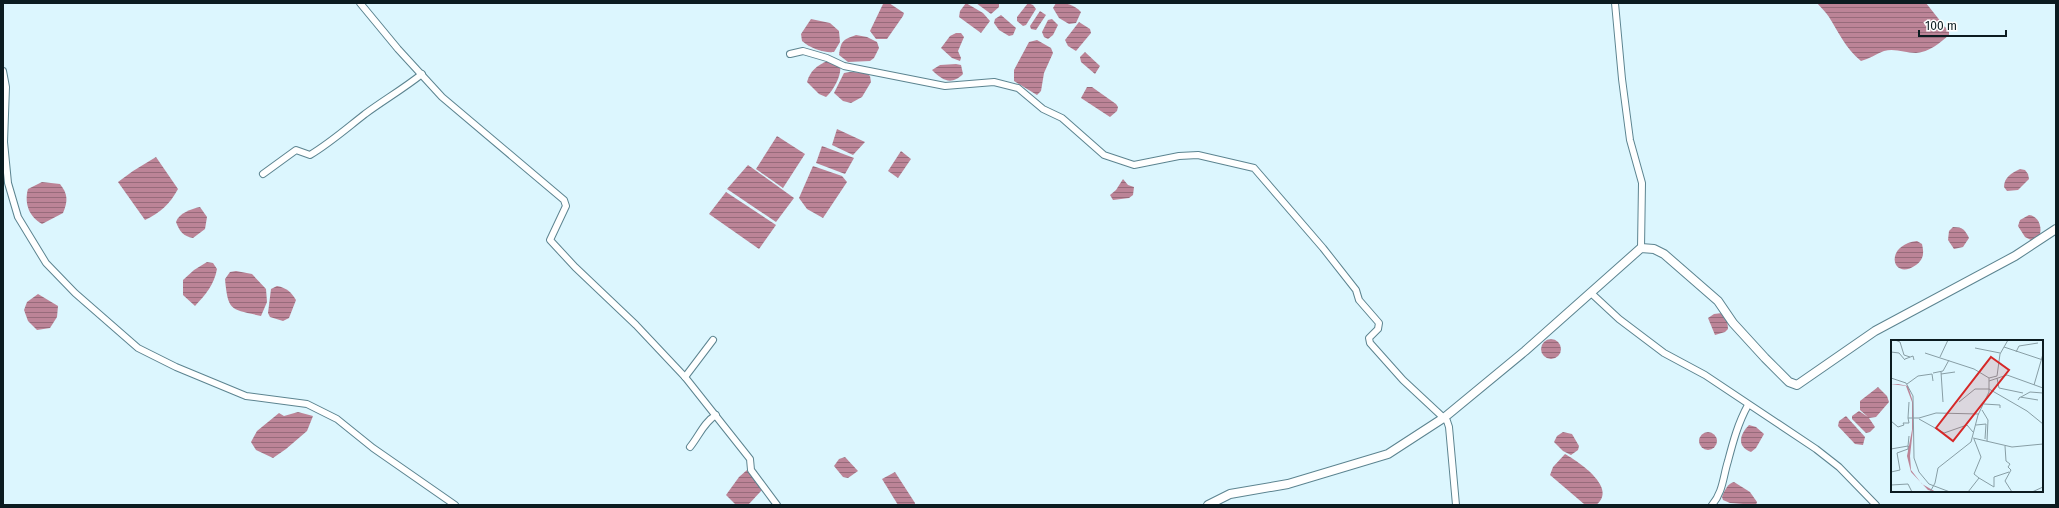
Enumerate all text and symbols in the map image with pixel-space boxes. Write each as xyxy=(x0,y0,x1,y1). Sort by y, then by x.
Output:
scale bar xyxy=(1919,12,2006,38)
text: 100 m xyxy=(1925,19,1957,33)
inset map xyxy=(1891,340,2043,492)

